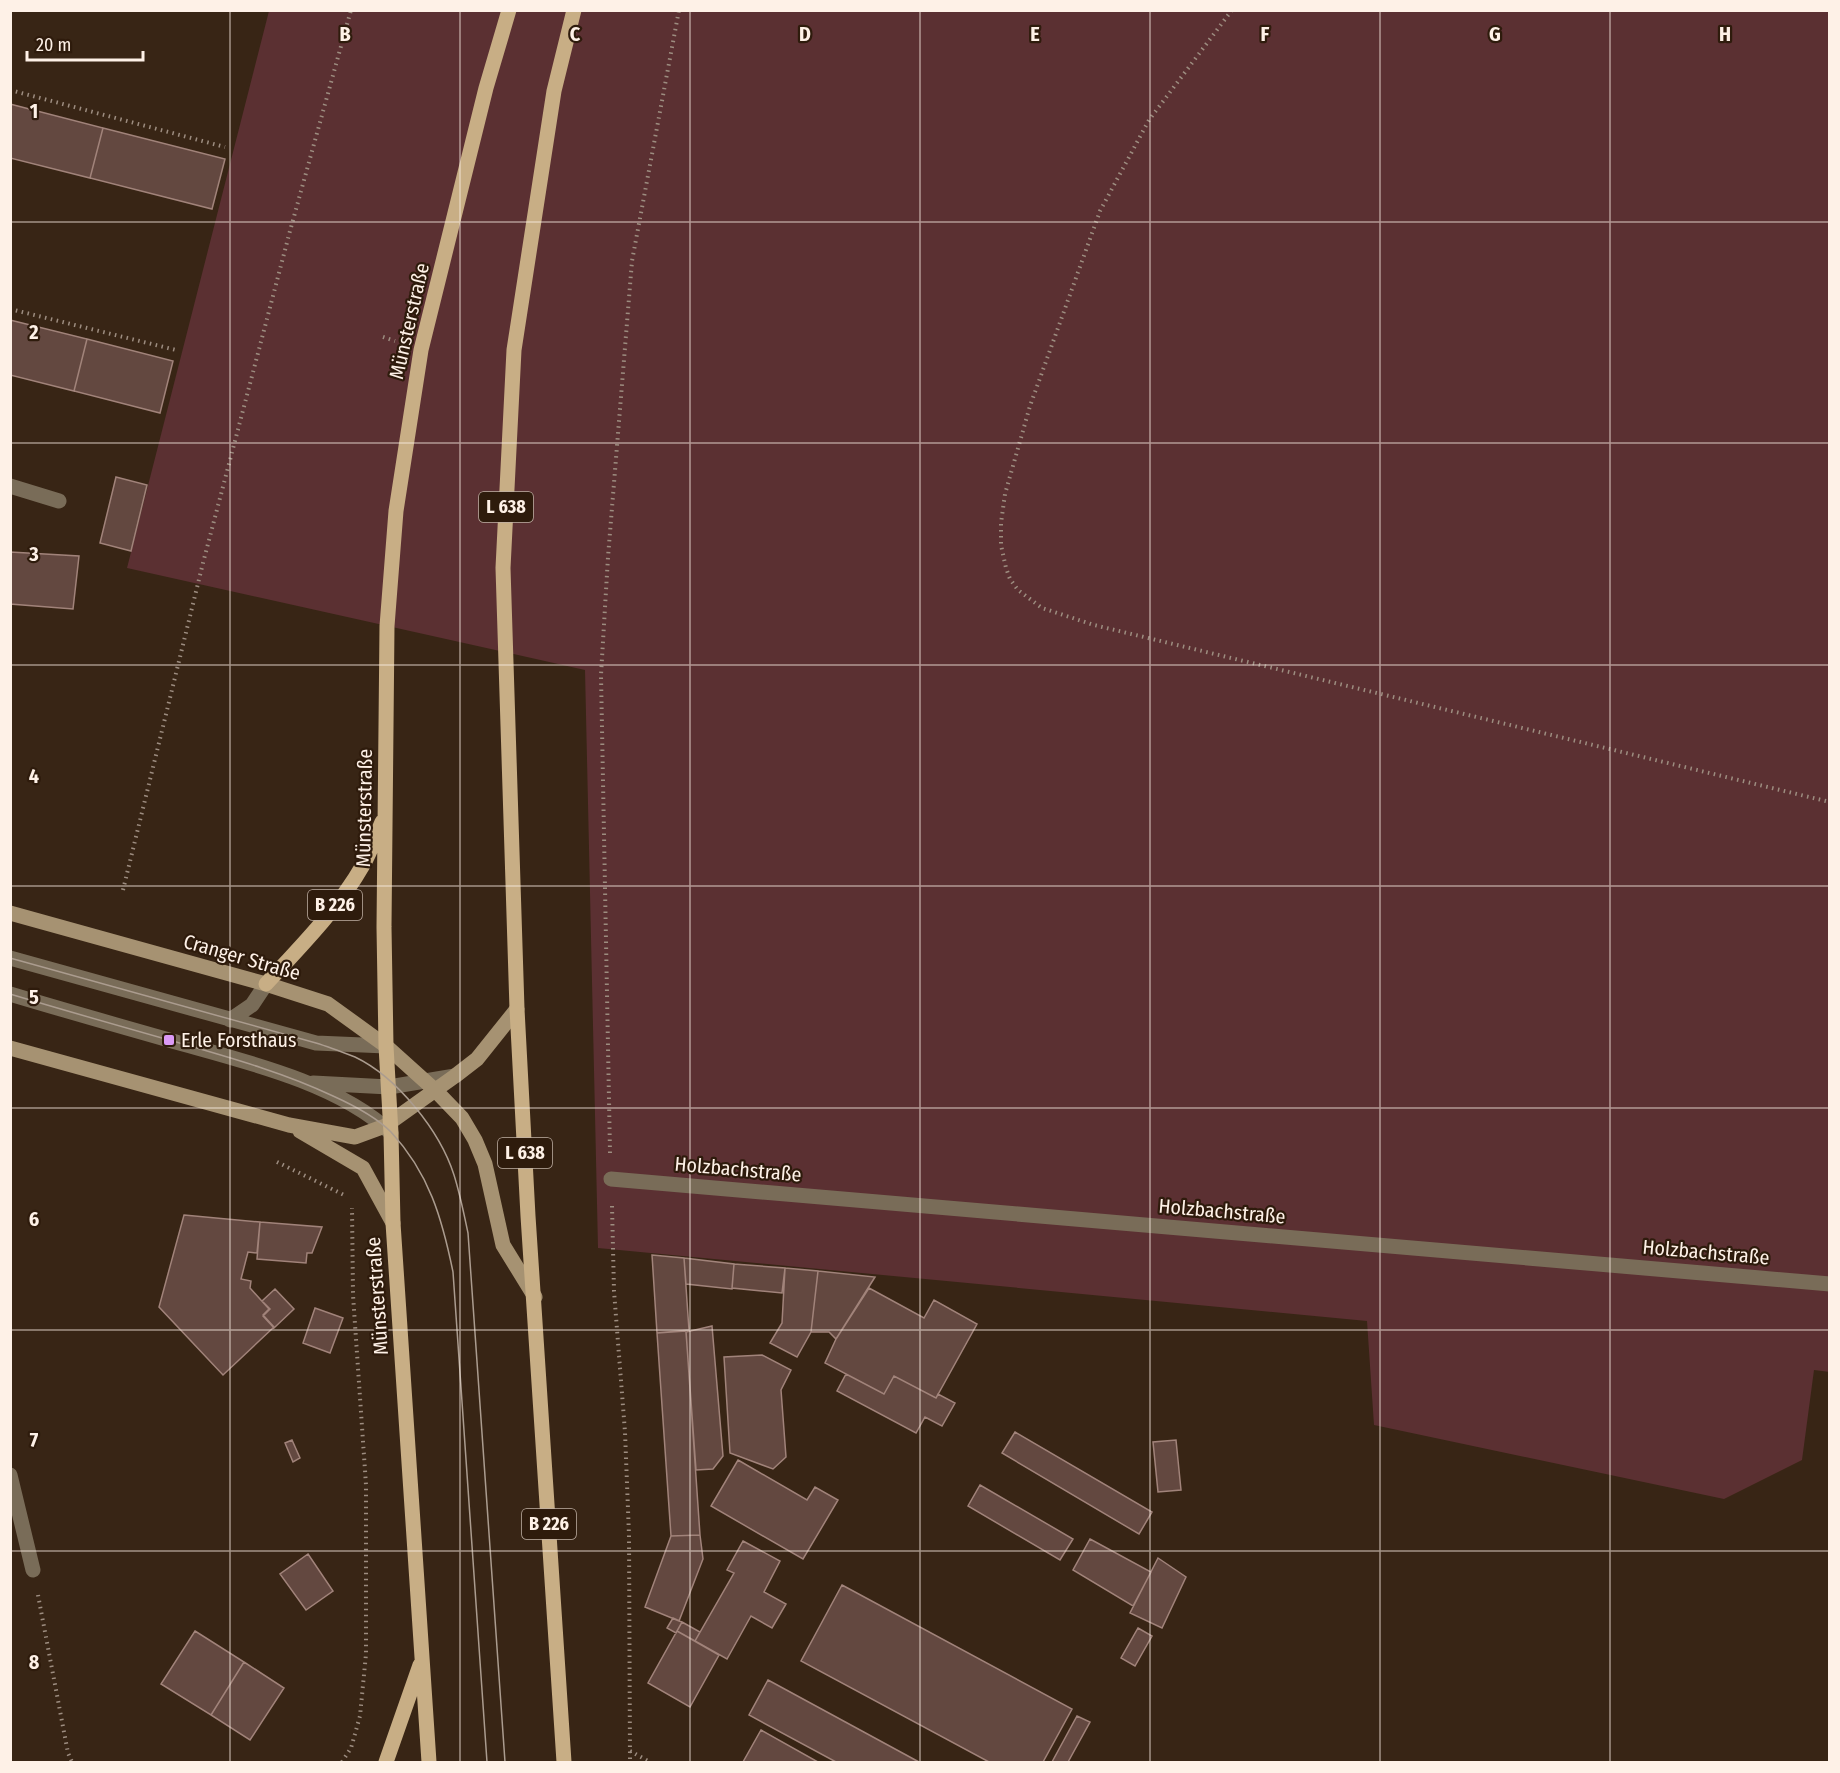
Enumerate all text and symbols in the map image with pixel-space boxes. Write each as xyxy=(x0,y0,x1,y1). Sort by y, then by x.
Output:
text: B xyxy=(339,22,351,46)
text: C xyxy=(570,22,581,46)
text: D xyxy=(799,22,811,46)
text: E xyxy=(1030,22,1040,46)
text: F xyxy=(1261,22,1270,46)
text: G xyxy=(1489,22,1501,46)
text: H xyxy=(1719,22,1731,46)
scale bar xyxy=(27,24,142,62)
text: 20 m xyxy=(36,34,71,56)
text: 1 xyxy=(30,99,38,123)
street label: Münsterstraße xyxy=(384,261,434,381)
text: 2 xyxy=(28,320,39,344)
road number: L 638 xyxy=(479,492,533,522)
text: 3 xyxy=(28,542,39,566)
street label: Münsterstraße xyxy=(351,749,377,867)
text: 4 xyxy=(29,764,39,788)
road number: B 226 xyxy=(308,890,362,920)
street label: Cranger Straße xyxy=(181,929,303,985)
text: 5 xyxy=(29,985,39,1009)
place label: Erle Forsthaus xyxy=(181,1028,297,1052)
marker: Erle Forsthaus xyxy=(162,1033,176,1047)
road number: L 638 xyxy=(498,1138,552,1168)
street label: Holzbachstraße xyxy=(674,1152,802,1186)
street label: Holzbachstraße xyxy=(1158,1194,1286,1228)
text: 6 xyxy=(29,1207,39,1231)
street label: Holzbachstraße xyxy=(1642,1235,1770,1269)
street label: Münsterstraße xyxy=(361,1236,393,1356)
text: 7 xyxy=(30,1428,39,1452)
road number: B 226 xyxy=(522,1509,576,1539)
text: 8 xyxy=(29,1650,40,1674)

